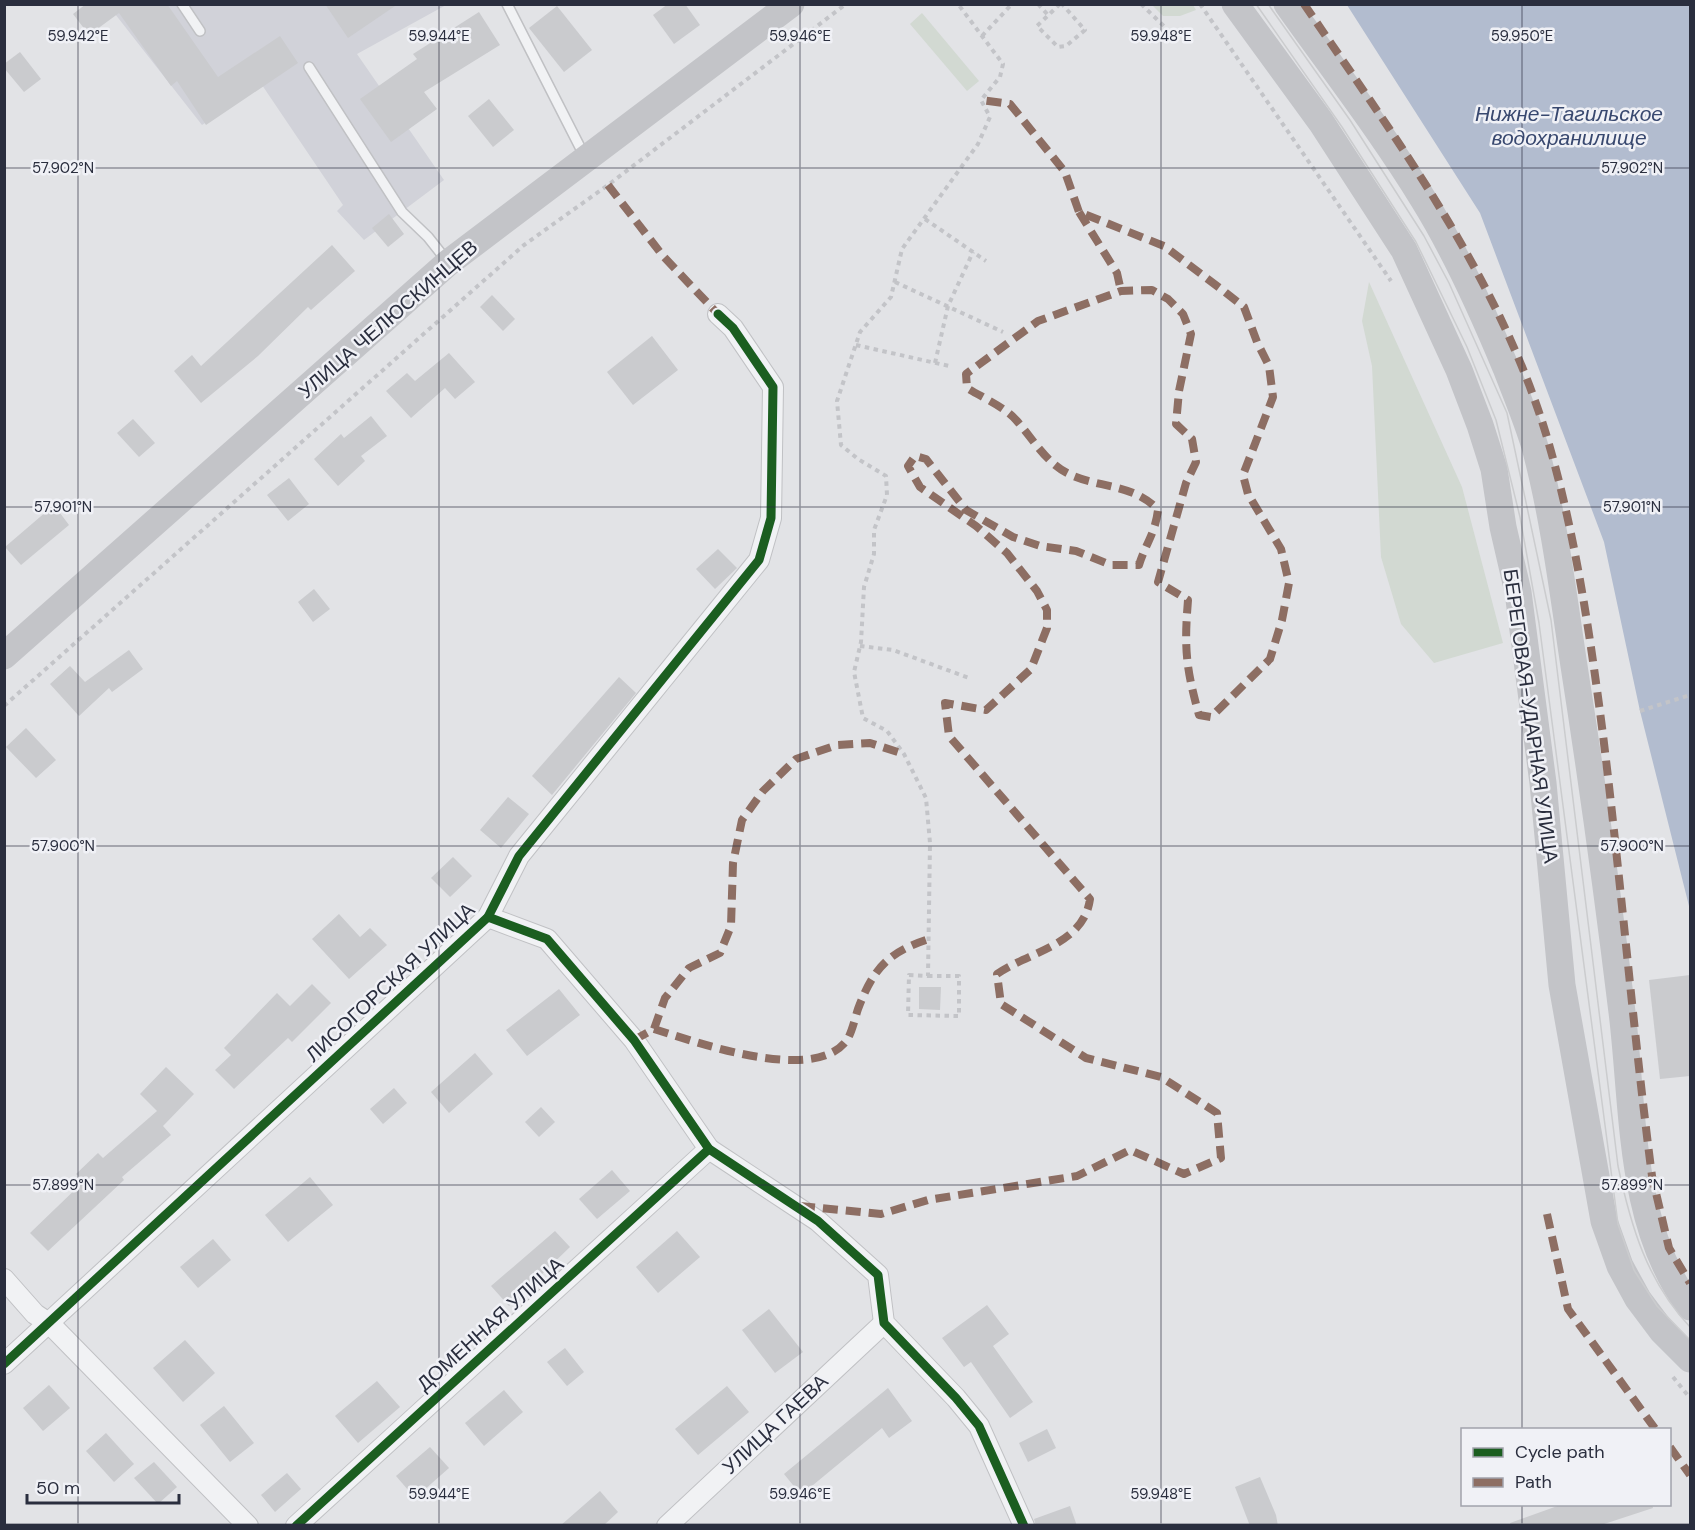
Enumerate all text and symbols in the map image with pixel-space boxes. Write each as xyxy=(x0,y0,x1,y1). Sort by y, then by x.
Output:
text: 59.942°E xyxy=(48,26,109,46)
text: 59.944°E xyxy=(408,26,470,46)
text: 59.946°E xyxy=(769,26,831,46)
text: 59.948°E xyxy=(1130,26,1192,46)
text: 59.950°E xyxy=(1491,26,1553,46)
water label: Нижне-Тагильское водохранилище xyxy=(1475,100,1663,152)
text: 57.902°N xyxy=(32,158,94,178)
text: 57.902°N xyxy=(1601,158,1663,178)
street label: УЛИЦА ЧЕЛЮСКИНЦЕВ xyxy=(293,234,483,404)
text: 57.901°N xyxy=(34,497,92,517)
text: 57.901°N xyxy=(1603,497,1661,517)
street label: БЕРЕГОВАЯ-УДАРНАЯ УЛИЦА xyxy=(1497,567,1565,865)
text: 57.900°N xyxy=(31,836,95,856)
text: 57.900°N xyxy=(1600,836,1664,856)
street label: ЛИСОГОРСКАЯ УЛИЦА xyxy=(300,896,481,1067)
text: 57.899°N xyxy=(32,1175,94,1195)
text: 57.899°N xyxy=(1601,1175,1663,1195)
street label: ДОМЕННАЯ УЛИЦА xyxy=(411,1251,569,1397)
street label: УЛИЦА ГАЕВА xyxy=(717,1368,834,1480)
legend xyxy=(1461,1428,1671,1506)
text: Cycle path xyxy=(1515,1440,1605,1464)
scale bar xyxy=(27,1467,178,1505)
text: Path xyxy=(1515,1470,1552,1494)
text: 50 m xyxy=(36,1476,80,1500)
text: 59.944°E xyxy=(408,1484,470,1504)
text: 59.946°E xyxy=(769,1484,831,1504)
text: 59.948°E xyxy=(1130,1484,1192,1504)

